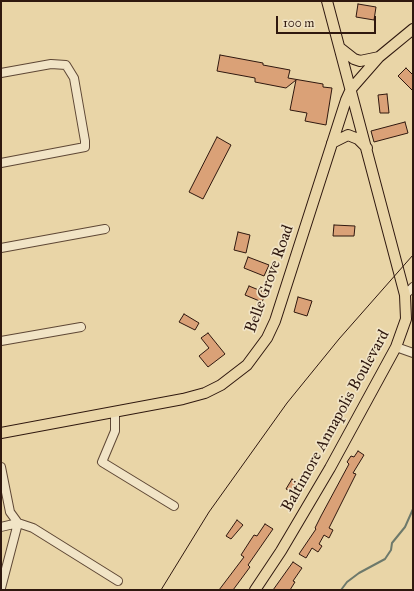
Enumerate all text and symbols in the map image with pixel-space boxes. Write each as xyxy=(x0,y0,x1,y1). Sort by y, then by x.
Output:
scale bar xyxy=(278,8,378,34)
text: 100 m xyxy=(283,16,314,30)
street label: Belle Grove Road xyxy=(242,222,298,336)
street label: Baltimore Annapolis Boulevard xyxy=(278,327,394,515)

